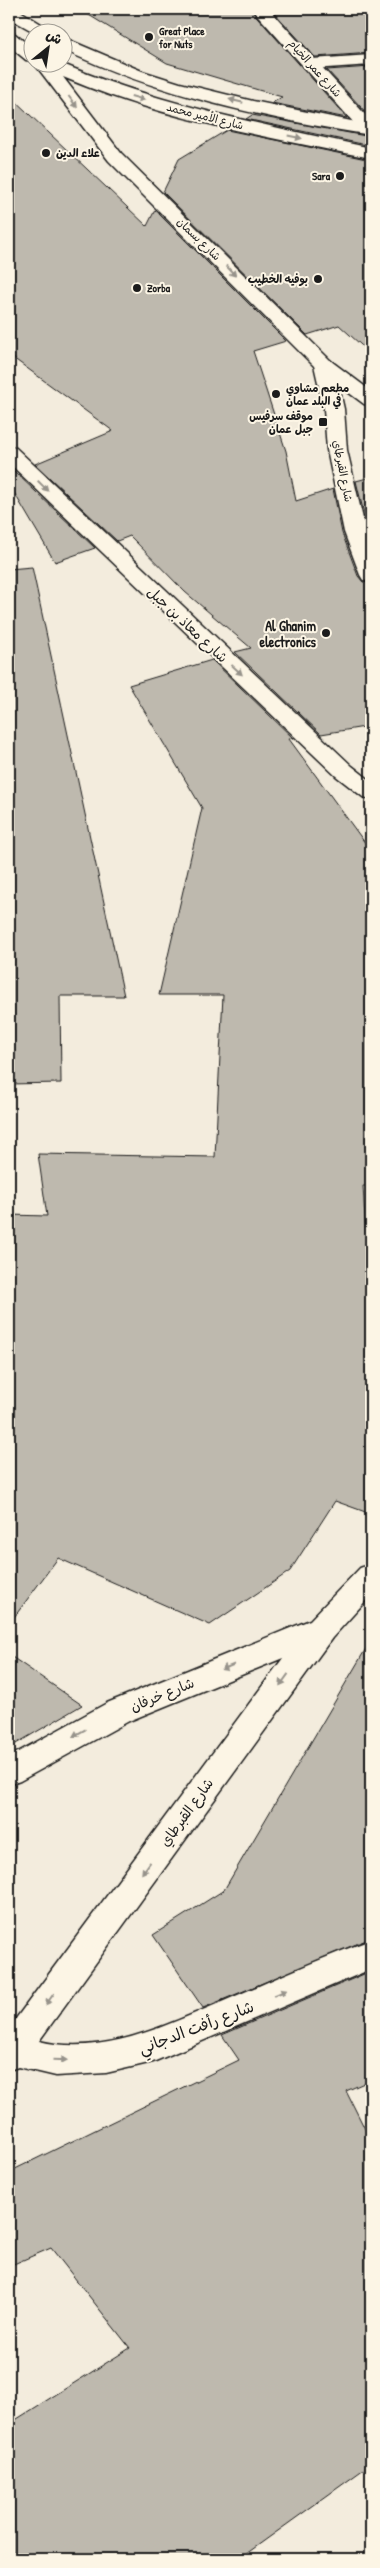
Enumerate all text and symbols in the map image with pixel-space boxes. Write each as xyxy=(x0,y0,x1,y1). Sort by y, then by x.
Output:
north arrow xyxy=(22,22,72,72)
text: ش xyxy=(43,24,66,48)
place label: Great Place for Nuts xyxy=(159,24,205,51)
marker: Great Place for Nuts xyxy=(143,31,155,43)
street label: شارع عمر الخيام xyxy=(284,36,345,101)
one-way arrow xyxy=(130,94,145,102)
one-way arrow xyxy=(68,95,78,108)
one-way arrow xyxy=(228,97,243,105)
street label: شارع الأمير محمد xyxy=(164,100,245,134)
one-way arrow xyxy=(288,133,303,141)
place label: علاء الدين xyxy=(56,146,100,160)
marker: علاء الدين xyxy=(40,147,52,159)
place label: Sara xyxy=(312,169,331,183)
marker: Sara xyxy=(334,170,346,182)
street label: شارع بسمان xyxy=(173,215,224,265)
one-way arrow xyxy=(226,265,237,277)
place label: بوفيه الخطيب xyxy=(248,272,308,287)
marker: بوفيه الخطيب xyxy=(312,273,324,285)
place label: Zorba xyxy=(147,281,171,295)
marker: Zorba xyxy=(131,282,143,294)
place label: مطعم مشاوي في البلد عمان xyxy=(286,381,349,410)
marker: مطعم مشاوي في البلد عمان xyxy=(270,388,282,400)
place label: موقف سرفيس جبل عمان xyxy=(249,409,313,436)
marker: موقف سرفيس جبل عمان xyxy=(317,416,329,428)
street label: شارع القبرطاي xyxy=(328,439,356,504)
one-way arrow xyxy=(37,480,49,492)
street label: شارع معاذ بن جبل xyxy=(143,582,232,667)
place label: Al Ghanim electronics xyxy=(260,616,317,651)
marker: Al Ghanim electronics xyxy=(320,627,332,639)
one-way arrow xyxy=(231,664,243,676)
one-way arrow xyxy=(220,1664,235,1671)
street label: شارع خرفان xyxy=(127,1673,197,1716)
one-way arrow xyxy=(278,1673,289,1686)
one-way arrow xyxy=(72,1729,87,1737)
street label: شارع القبرطاي xyxy=(155,1774,219,1851)
one-way arrow xyxy=(141,1861,151,1874)
one-way arrow xyxy=(273,1989,287,1997)
one-way arrow xyxy=(45,1992,55,2005)
street label: شارع رأفت الدجاني xyxy=(135,1995,258,2063)
one-way arrow xyxy=(52,2056,68,2064)

